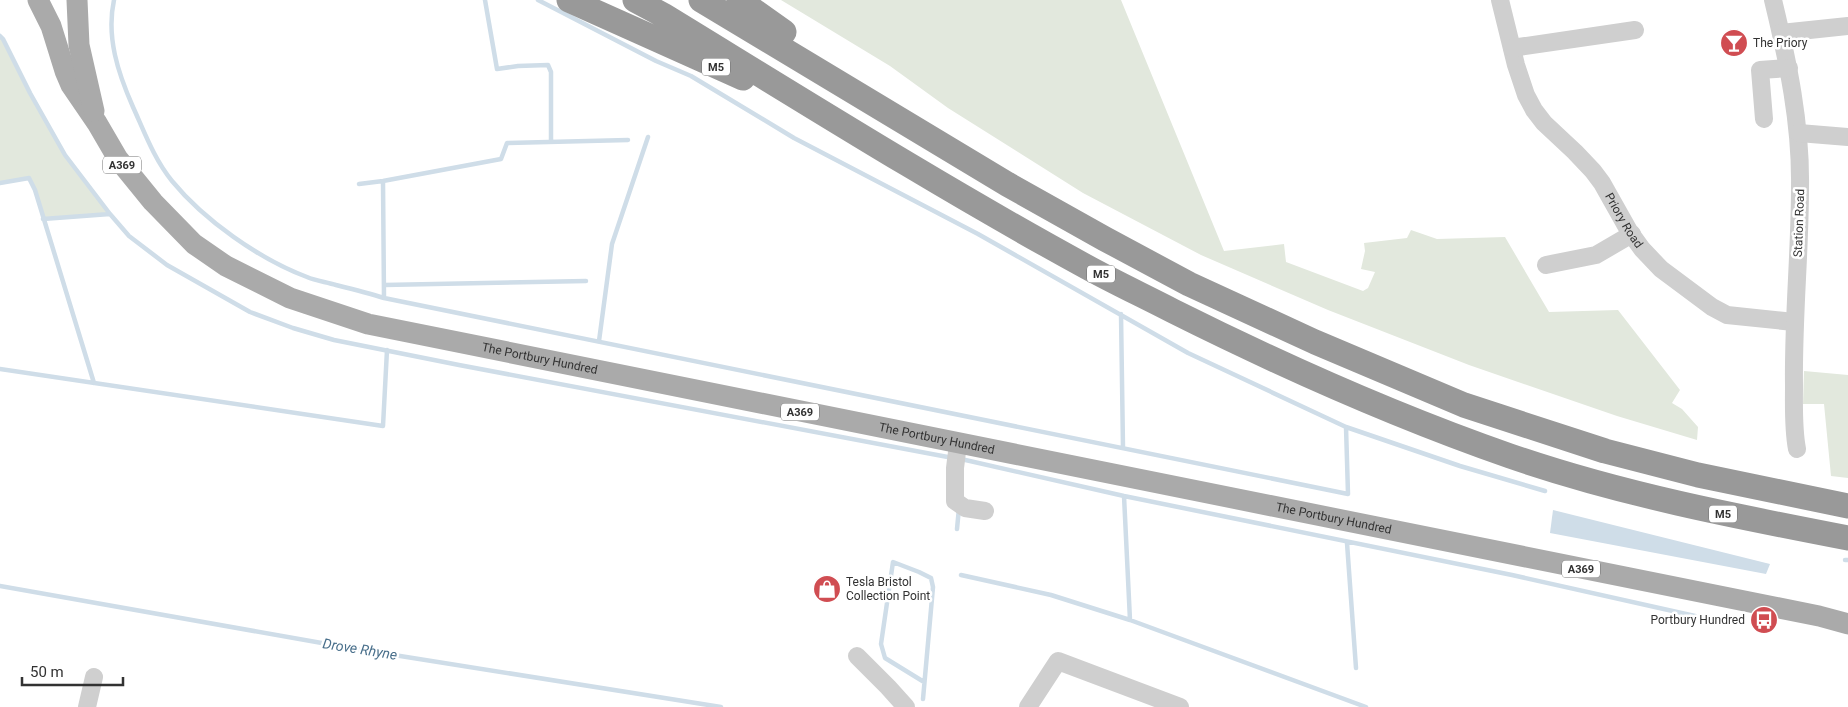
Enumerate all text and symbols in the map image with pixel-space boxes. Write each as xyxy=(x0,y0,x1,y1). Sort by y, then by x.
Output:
bar icon: The Priory xyxy=(1719,28,1749,58)
place label: The Priory xyxy=(1753,36,1808,50)
road number: M5 xyxy=(702,58,730,76)
road number: A369 xyxy=(103,156,141,174)
street label: Station Road xyxy=(1791,189,1807,257)
street label: Priory Road xyxy=(1602,190,1646,251)
road number: M5 xyxy=(1087,266,1115,282)
street label: The Portbury Hundred xyxy=(481,340,599,377)
road number: A369 xyxy=(781,404,819,421)
street label: The Portbury Hundred xyxy=(878,420,996,457)
street label: The Portbury Hundred xyxy=(1275,500,1393,537)
road number: M5 xyxy=(1709,506,1737,522)
road number: A369 xyxy=(1562,560,1600,578)
shop icon: Tesla Bristol Collection Point xyxy=(812,574,842,604)
place label: Tesla Bristol Collection Point xyxy=(846,575,930,603)
bus stop icon: Portbury Hundred xyxy=(1749,605,1779,635)
place label: Portbury Hundred xyxy=(1651,613,1745,627)
water label: Drove Rhyne xyxy=(322,635,398,663)
scale bar xyxy=(22,654,124,686)
text: 50 m xyxy=(30,663,64,681)

